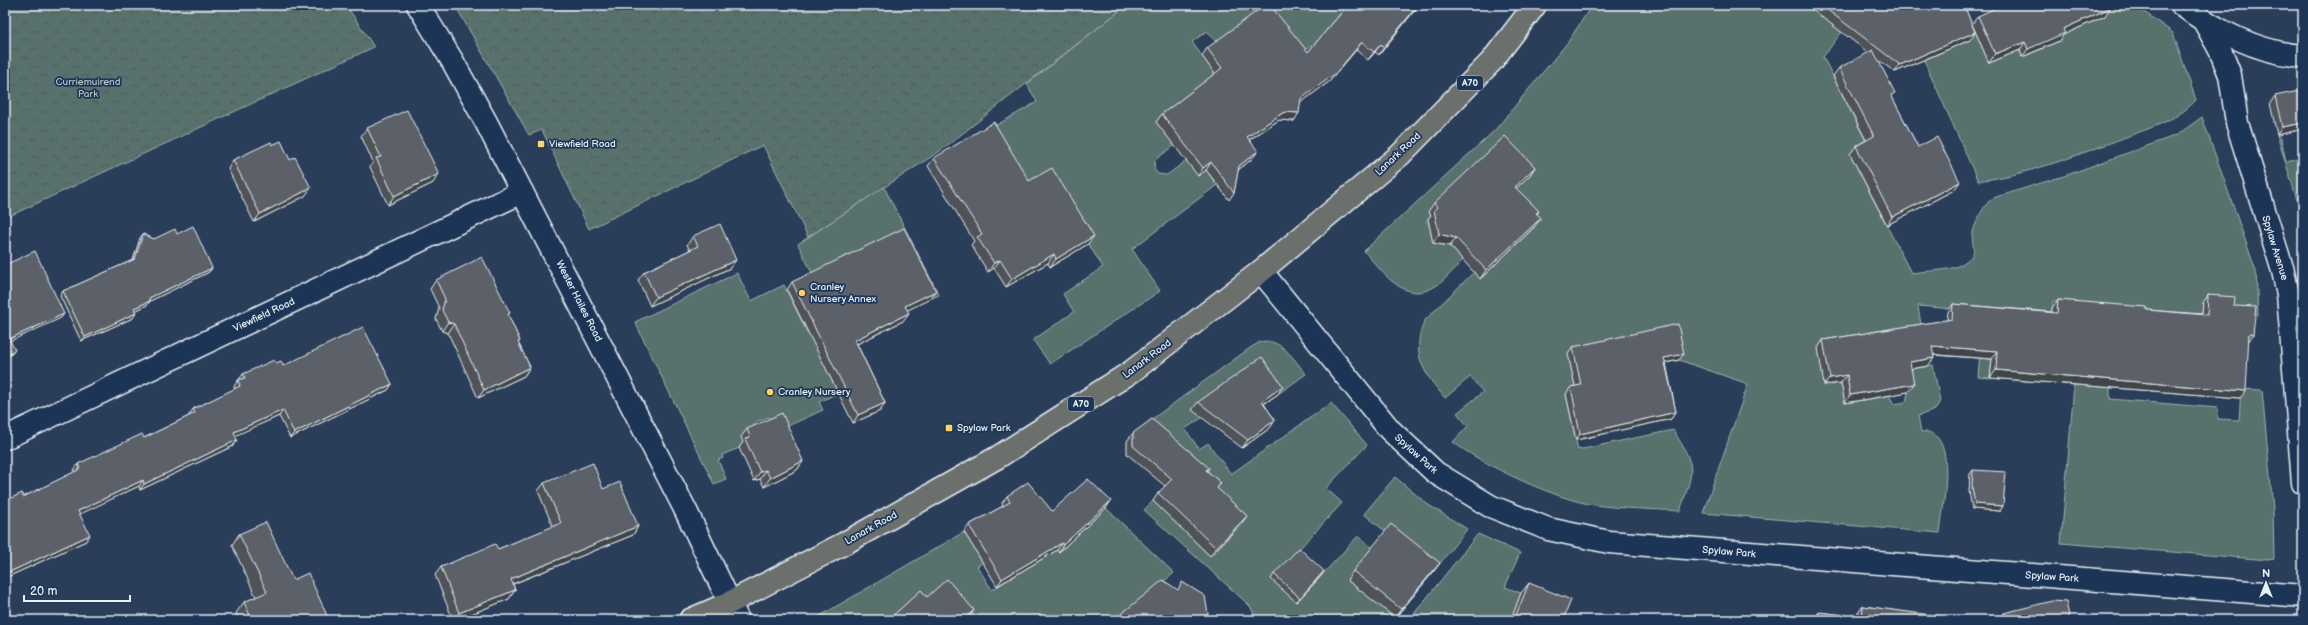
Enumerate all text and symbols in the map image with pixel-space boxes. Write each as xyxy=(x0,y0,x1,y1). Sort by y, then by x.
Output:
park label: Curriemuirend Park xyxy=(55,76,121,100)
road number: A70 xyxy=(1457,76,1483,90)
street label: Lanark Road xyxy=(1373,130,1423,178)
place label: Viewfield Road xyxy=(549,138,616,150)
marker: Viewfield Road xyxy=(536,139,546,149)
street label: Spylaw Avenue xyxy=(2259,214,2291,282)
street label: Wester Hailes Road xyxy=(553,258,605,344)
place label: Cranley Nursery Annex xyxy=(810,281,876,305)
marker: Cranley Nursery Annex xyxy=(797,288,807,298)
street label: Viewfield Road xyxy=(231,295,297,335)
street label: Lanark Road xyxy=(1120,337,1174,381)
place label: Cranley Nursery xyxy=(778,386,851,398)
marker: Cranley Nursery xyxy=(765,387,775,397)
road number: A70 xyxy=(1068,397,1094,411)
place label: Spylaw Park xyxy=(957,422,1011,434)
marker: Spylaw Park xyxy=(944,423,954,433)
street label: Spylaw Park xyxy=(1392,432,1440,476)
street label: Lanark Road xyxy=(843,509,899,547)
street label: Spylaw Park xyxy=(1702,544,1756,560)
north arrow xyxy=(2246,563,2286,603)
text: N xyxy=(2262,567,2270,580)
street label: Spylaw Park xyxy=(2025,569,2079,585)
scale bar xyxy=(24,577,130,603)
text: 20 m xyxy=(30,584,57,599)

